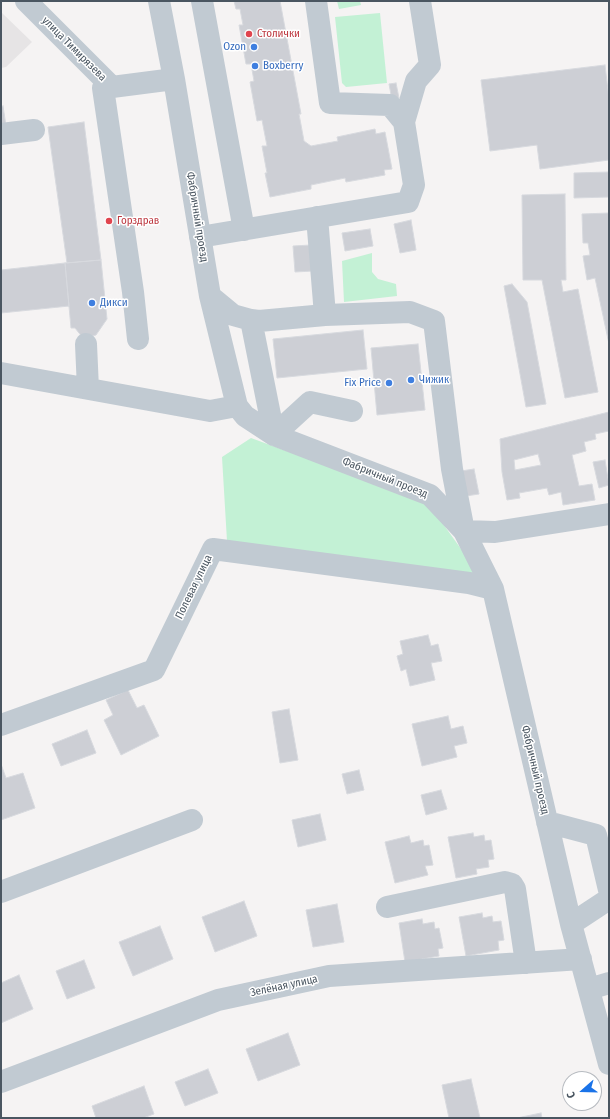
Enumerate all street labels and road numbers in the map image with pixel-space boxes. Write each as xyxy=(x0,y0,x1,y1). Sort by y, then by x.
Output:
street label: улица Тимирязева xyxy=(39,14,109,84)
street label: Фабричный проезд xyxy=(183,171,211,263)
street label: Фабричный проезд xyxy=(340,455,430,501)
street label: Полевая улица xyxy=(173,553,215,621)
street label: Фабричный проезд xyxy=(518,724,552,816)
street label: Зелёная улица xyxy=(249,972,319,1000)

